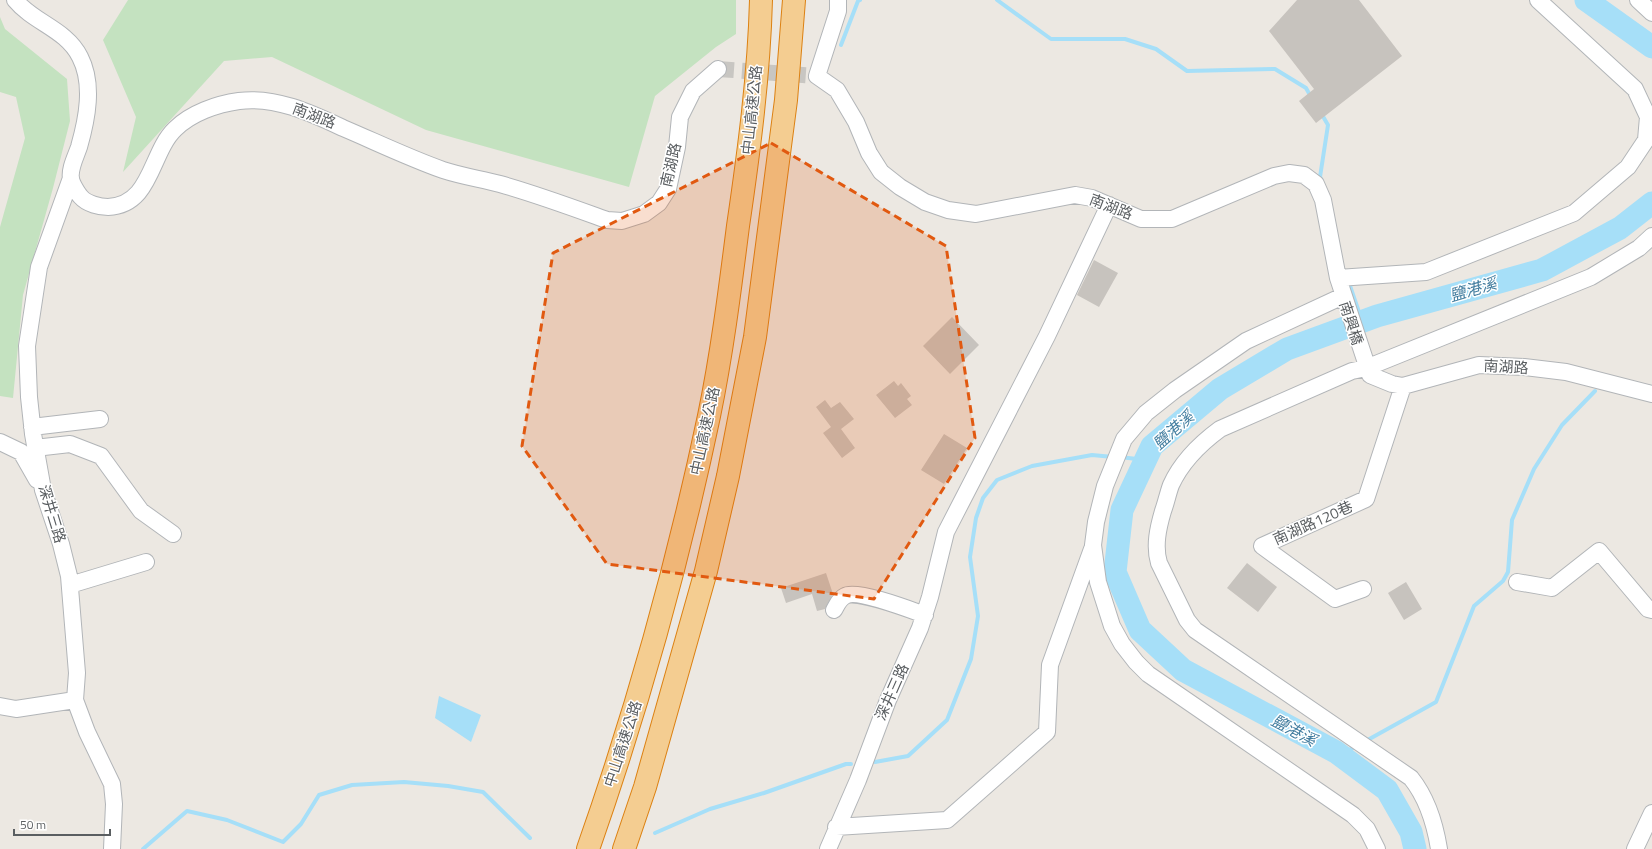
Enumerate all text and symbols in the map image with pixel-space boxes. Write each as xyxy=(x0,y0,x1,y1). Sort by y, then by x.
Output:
street label: 中山高速公路 xyxy=(735,64,768,156)
street label: 南湖路 xyxy=(289,97,339,134)
street label: 南湖路 xyxy=(654,140,687,189)
street label: 南湖路 xyxy=(1086,188,1136,225)
water label: 鹽港溪 xyxy=(1447,270,1501,307)
street label: 南興橋 xyxy=(1334,298,1369,348)
street label: 南湖路 xyxy=(1483,354,1529,379)
street label: 中山高速公路 xyxy=(684,384,725,477)
water label: 鹽港溪 xyxy=(1147,404,1200,455)
street label: 深井三路 xyxy=(33,482,72,546)
street label: 南湖路120巷 xyxy=(1269,495,1356,550)
street label: 深井三路 xyxy=(869,660,914,724)
street label: 中山高速公路 xyxy=(598,697,647,790)
water label: 鹽港溪 xyxy=(1267,708,1323,753)
scale bar xyxy=(14,811,110,837)
text: 50 m xyxy=(20,815,46,834)

